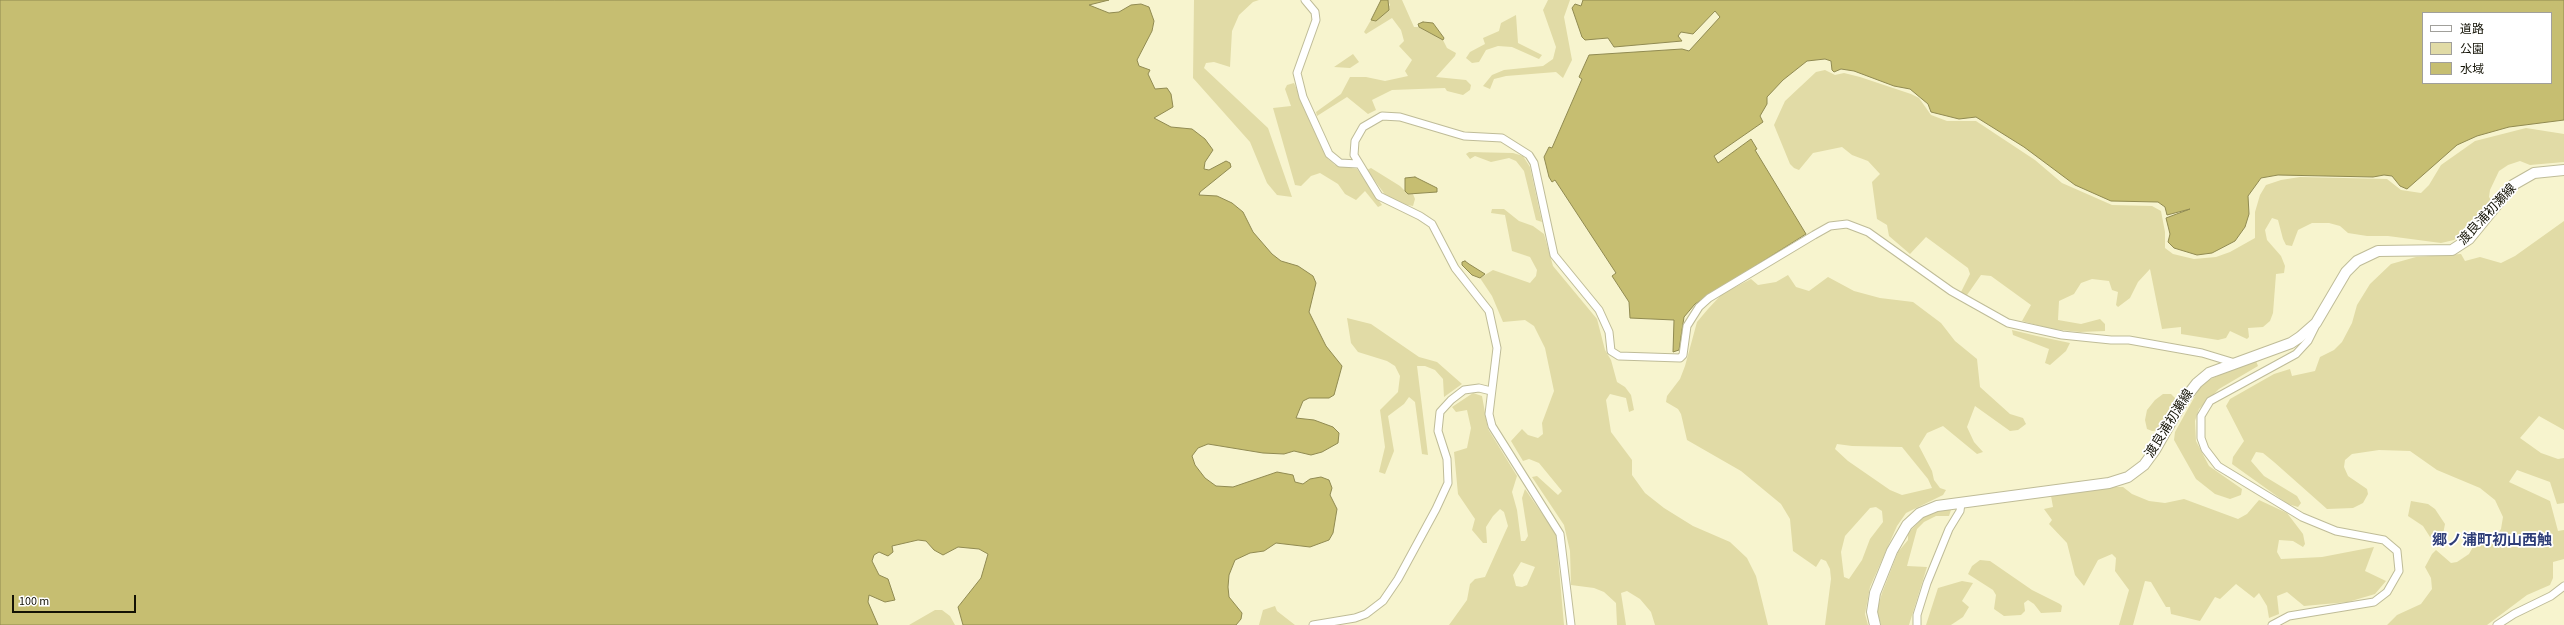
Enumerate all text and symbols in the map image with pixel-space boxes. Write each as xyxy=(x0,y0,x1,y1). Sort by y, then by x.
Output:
legend xyxy=(2422,12,2552,84)
text: 道路 xyxy=(2460,21,2484,38)
text: 公園 xyxy=(2460,41,2484,58)
text: 水域 xyxy=(2460,61,2484,78)
street label: 渡良浦初瀬線 xyxy=(2456,181,2520,249)
street label: 渡良浦初瀬線 xyxy=(2143,387,2197,461)
district label: 郷ノ浦町初山西触 xyxy=(2432,533,2552,551)
scale bar xyxy=(14,587,138,613)
text: 100 m xyxy=(19,593,49,610)

